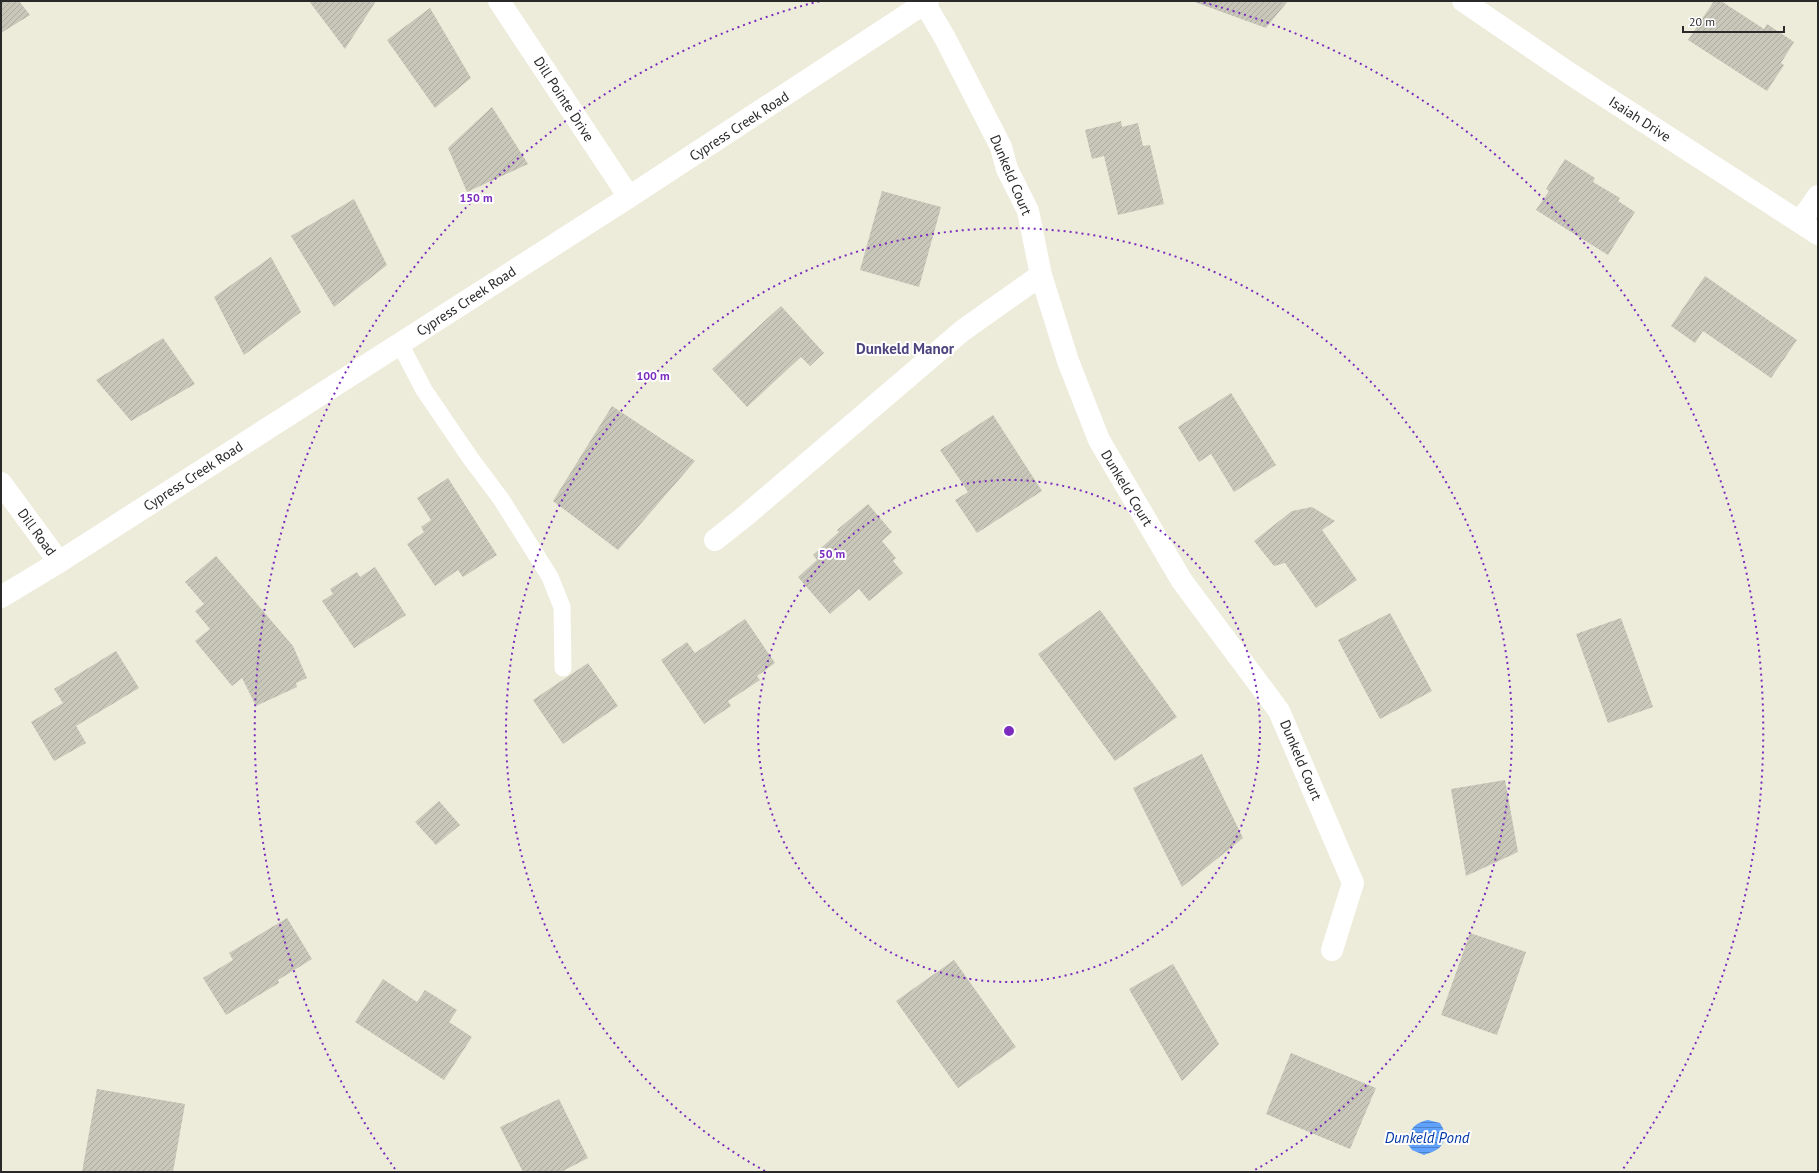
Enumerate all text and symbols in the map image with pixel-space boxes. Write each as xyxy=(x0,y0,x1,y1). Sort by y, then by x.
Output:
scale bar xyxy=(1683,8,1784,34)
text: 20 m xyxy=(1689,14,1715,29)
street label: Dill Pointe Drive xyxy=(530,53,598,145)
street label: Cypress Creek Road xyxy=(686,87,792,165)
street label: Isaiah Drive xyxy=(1606,92,1674,146)
street label: Dunkeld Court xyxy=(986,132,1036,218)
text: 150 m xyxy=(459,190,493,205)
street label: Cypress Creek Road xyxy=(413,262,519,340)
district label: Dunkeld Manor xyxy=(856,339,955,358)
text: 100 m xyxy=(636,368,670,383)
street label: Cypress Creek Road xyxy=(140,437,246,515)
street label: Dunkeld Court xyxy=(1097,447,1157,530)
street label: Dill Road xyxy=(14,505,60,559)
text: 50 m xyxy=(819,546,845,561)
street label: Dunkeld Court xyxy=(1276,717,1326,803)
centre of rings xyxy=(1002,724,1016,738)
water label: Dunkeld Pond xyxy=(1385,1128,1470,1147)

